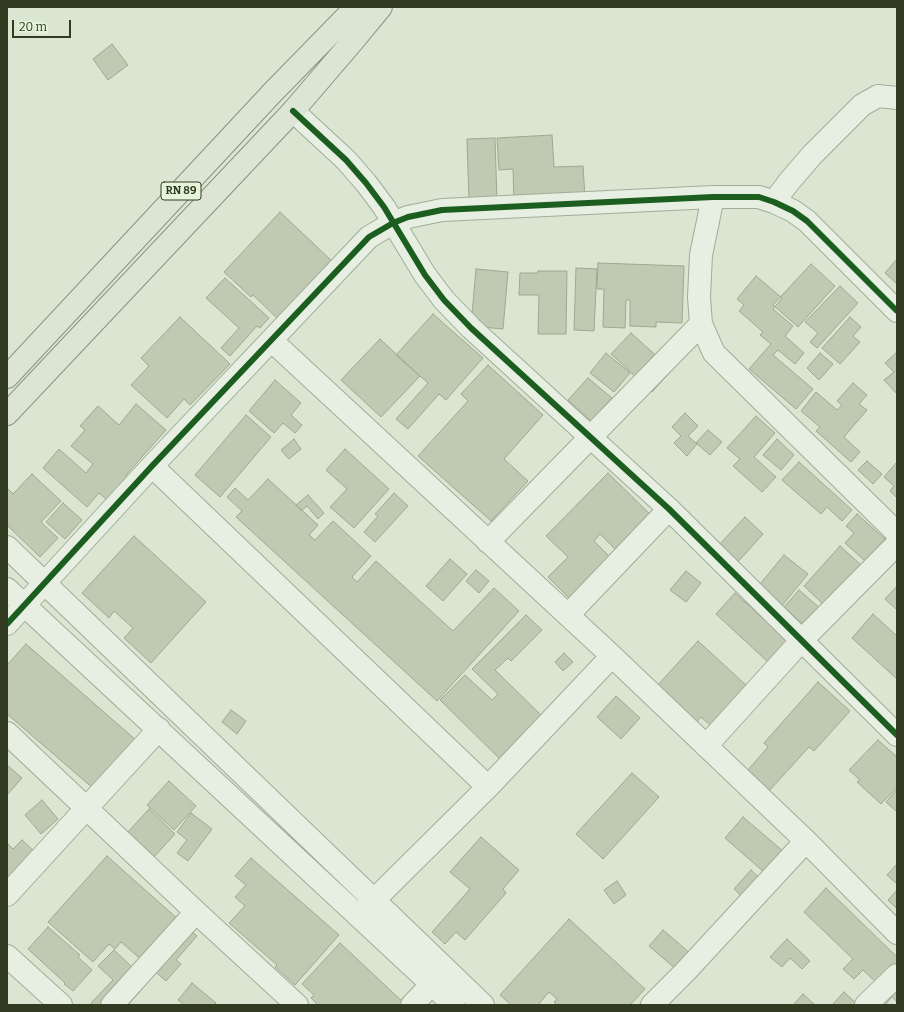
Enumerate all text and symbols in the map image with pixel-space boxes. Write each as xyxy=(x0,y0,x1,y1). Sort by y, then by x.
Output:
scale bar xyxy=(14,12,73,38)
text: 20 m xyxy=(19,20,47,34)
road number: RN 89 xyxy=(161,182,201,200)

